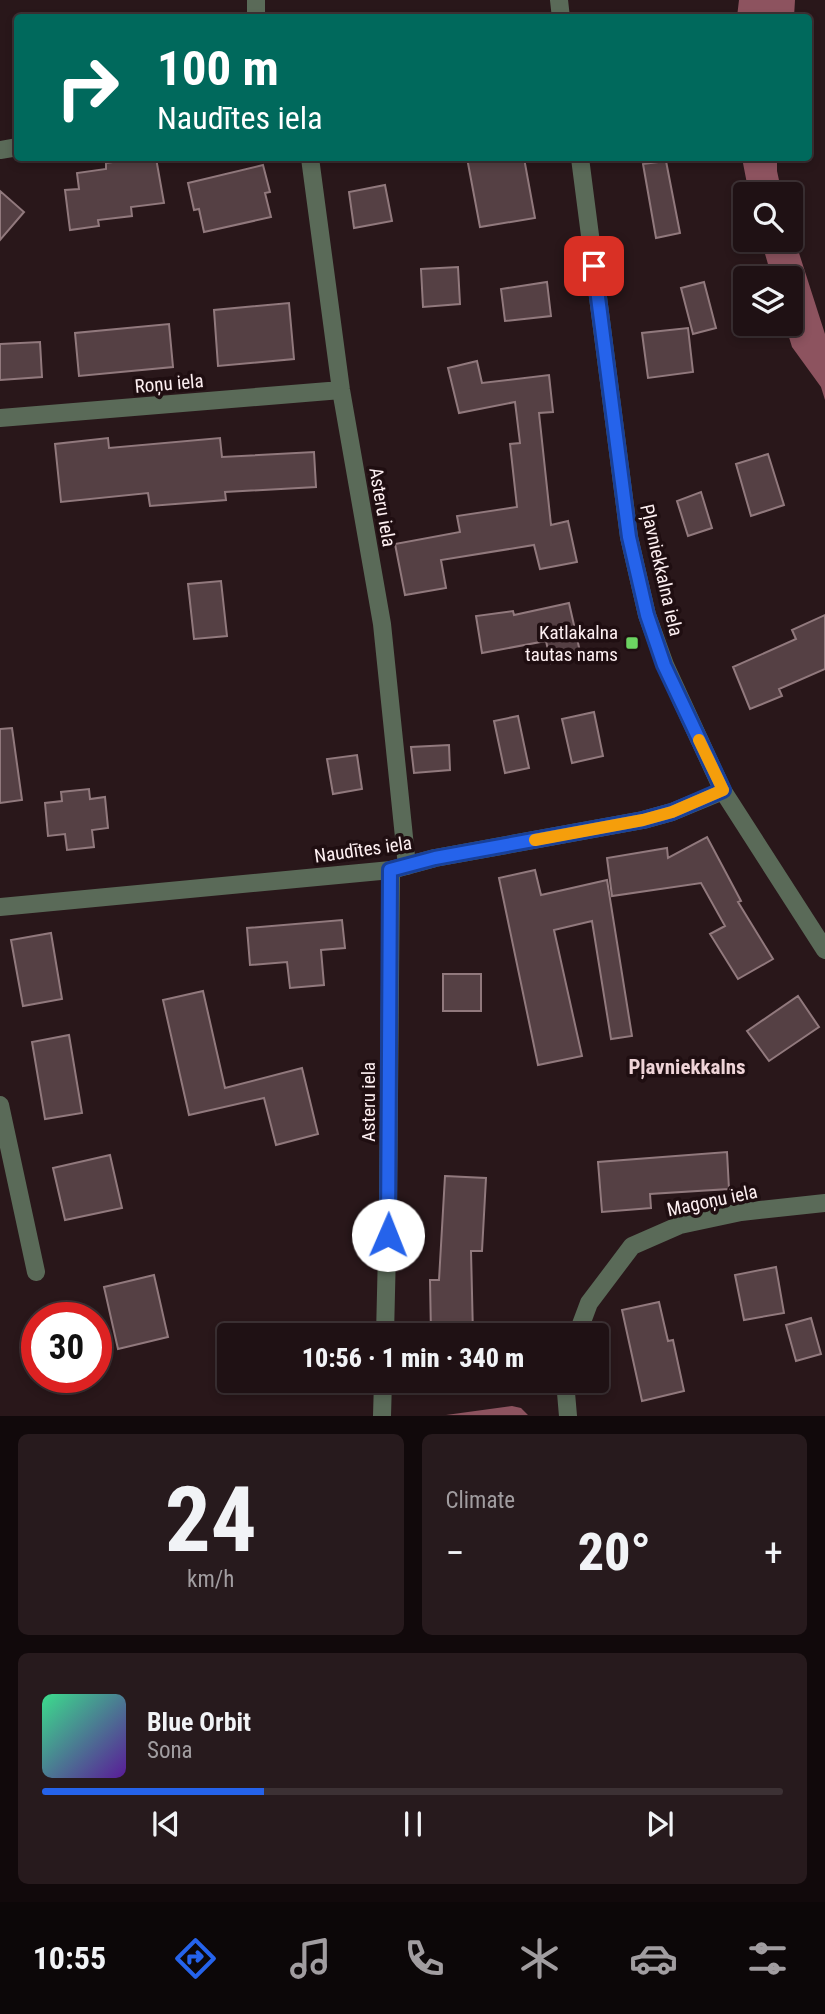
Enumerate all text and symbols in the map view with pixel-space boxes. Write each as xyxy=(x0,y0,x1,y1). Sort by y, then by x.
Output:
text: 100 m xyxy=(157,40,279,97)
icon: right xyxy=(42,42,133,133)
text: Naudītes iela xyxy=(157,99,322,137)
map controls xyxy=(733,182,803,336)
button: search xyxy=(733,182,803,252)
pin xyxy=(564,236,624,296)
icon: arrive xyxy=(575,247,613,285)
button: layers xyxy=(733,266,803,336)
street label: Roņu iela xyxy=(134,369,204,398)
street label: Asteru iela xyxy=(364,466,401,549)
street label: Pļavniekkalna iela xyxy=(635,502,688,638)
place label: Katlakalna tautas nams xyxy=(525,621,618,666)
marker: Katlakalna tautas nams xyxy=(624,635,640,651)
street label: Naudītes iela xyxy=(313,831,413,868)
district label: Pļavniekkalns xyxy=(628,1055,746,1080)
street label: Asteru iela xyxy=(357,1062,380,1142)
street label: Magoņu iela xyxy=(665,1180,759,1221)
position arrow xyxy=(351,1198,425,1272)
speed limit sign: 30 xyxy=(21,1302,112,1393)
text: 10:56 · 1 min · 340 m xyxy=(302,1343,524,1373)
text: 24 xyxy=(165,1467,257,1573)
text: Climate xyxy=(446,1487,515,1514)
text: 20° xyxy=(578,1522,651,1583)
text: − xyxy=(446,1531,465,1575)
text: + xyxy=(764,1531,783,1575)
text: km/h xyxy=(187,1566,234,1593)
text: Blue Orbit xyxy=(147,1707,251,1737)
text: Sona xyxy=(147,1737,193,1764)
icon: previous xyxy=(147,1805,185,1843)
icon: pause xyxy=(394,1805,432,1843)
icon: next xyxy=(641,1805,679,1843)
icon: directions xyxy=(171,1934,220,1983)
icon: music xyxy=(286,1934,335,1983)
icon: phone xyxy=(400,1934,449,1983)
icon: climate xyxy=(515,1934,564,1983)
icon: car xyxy=(629,1934,678,1983)
icon: filters xyxy=(743,1934,792,1983)
text: 10:55 xyxy=(33,1939,106,1977)

